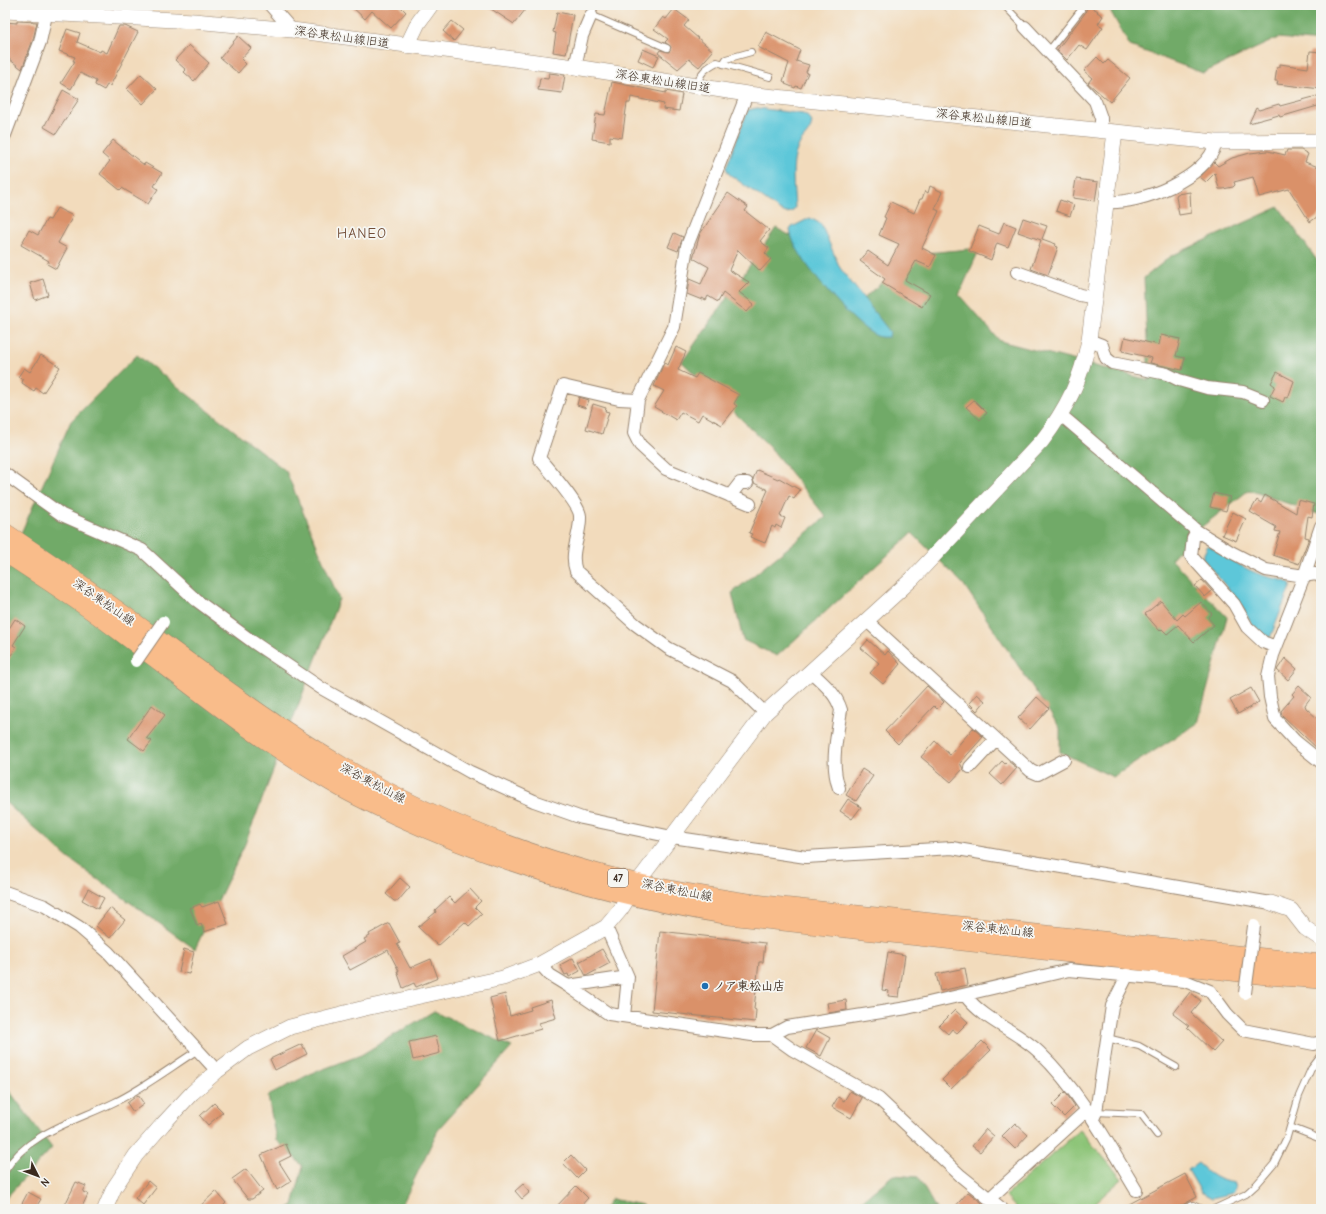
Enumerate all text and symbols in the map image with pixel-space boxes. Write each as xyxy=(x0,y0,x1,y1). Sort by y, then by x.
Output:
street label: 深谷東松山線旧道 xyxy=(293,23,391,51)
street label: 深谷東松山線旧道 xyxy=(614,67,712,95)
street label: 深谷東松山線旧道 xyxy=(936,106,1032,130)
district label: HANEO xyxy=(337,225,387,242)
street label: 深谷東松山線 xyxy=(70,576,138,628)
street label: 深谷東松山線 xyxy=(338,760,408,806)
road number: 47 xyxy=(608,869,628,887)
street label: 深谷東松山線 xyxy=(640,876,714,904)
street label: 深谷東松山線 xyxy=(961,918,1035,940)
place label: ノア東松山店 xyxy=(713,979,785,993)
marker: ノア東松山店 xyxy=(700,981,710,991)
north arrow xyxy=(18,1156,58,1196)
text: N xyxy=(38,1175,52,1189)

